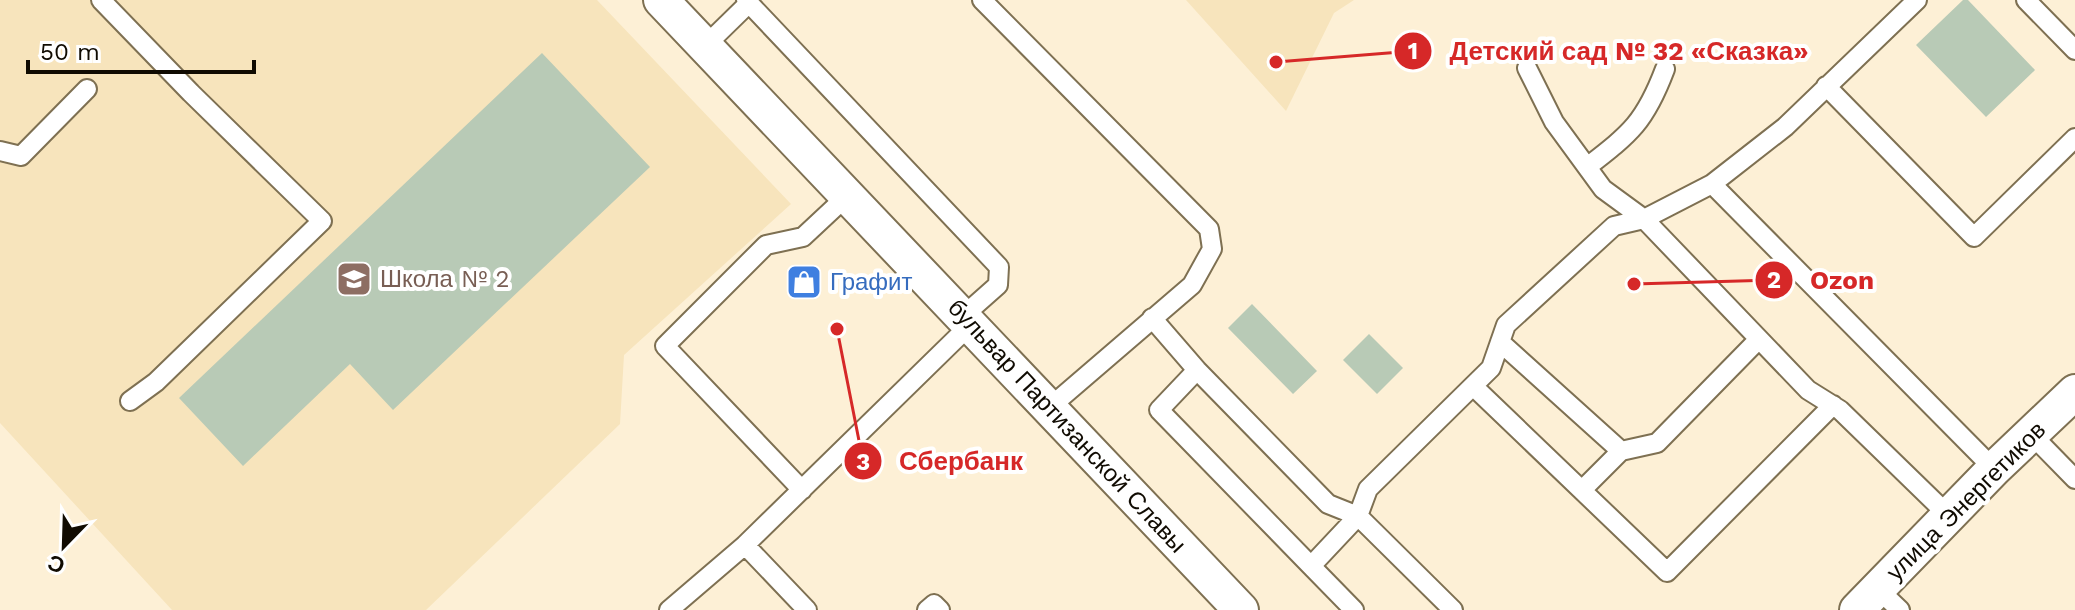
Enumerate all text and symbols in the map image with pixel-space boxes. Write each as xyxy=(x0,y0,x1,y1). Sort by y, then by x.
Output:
scale bar xyxy=(28,24,254,74)
callout: Детский сад № 32 «Сказка» xyxy=(1393,26,1824,76)
text: Детский сад № 32 «Сказка» xyxy=(1450,36,1808,66)
text: 1 xyxy=(1408,37,1418,65)
text: 50 m xyxy=(40,38,100,66)
callout: Ozon xyxy=(1754,255,1890,305)
school or university icon: Школа № 2 xyxy=(335,260,373,298)
shop icon: Графит xyxy=(785,263,823,301)
place label: Школа № 2 xyxy=(380,265,510,293)
text: Ozon xyxy=(1810,265,1874,295)
text: 2 xyxy=(1767,266,1781,294)
place label: Графит xyxy=(830,268,913,296)
street label: бульвар Партизанской Славы xyxy=(942,293,1192,559)
street label: улица Энергетиков xyxy=(1881,416,2051,586)
callout: Сбербанк xyxy=(843,436,1039,486)
text: Сбербанк xyxy=(899,446,1024,476)
text: 3 xyxy=(856,448,870,476)
north arrow xyxy=(24,506,104,586)
text: С xyxy=(44,549,69,579)

